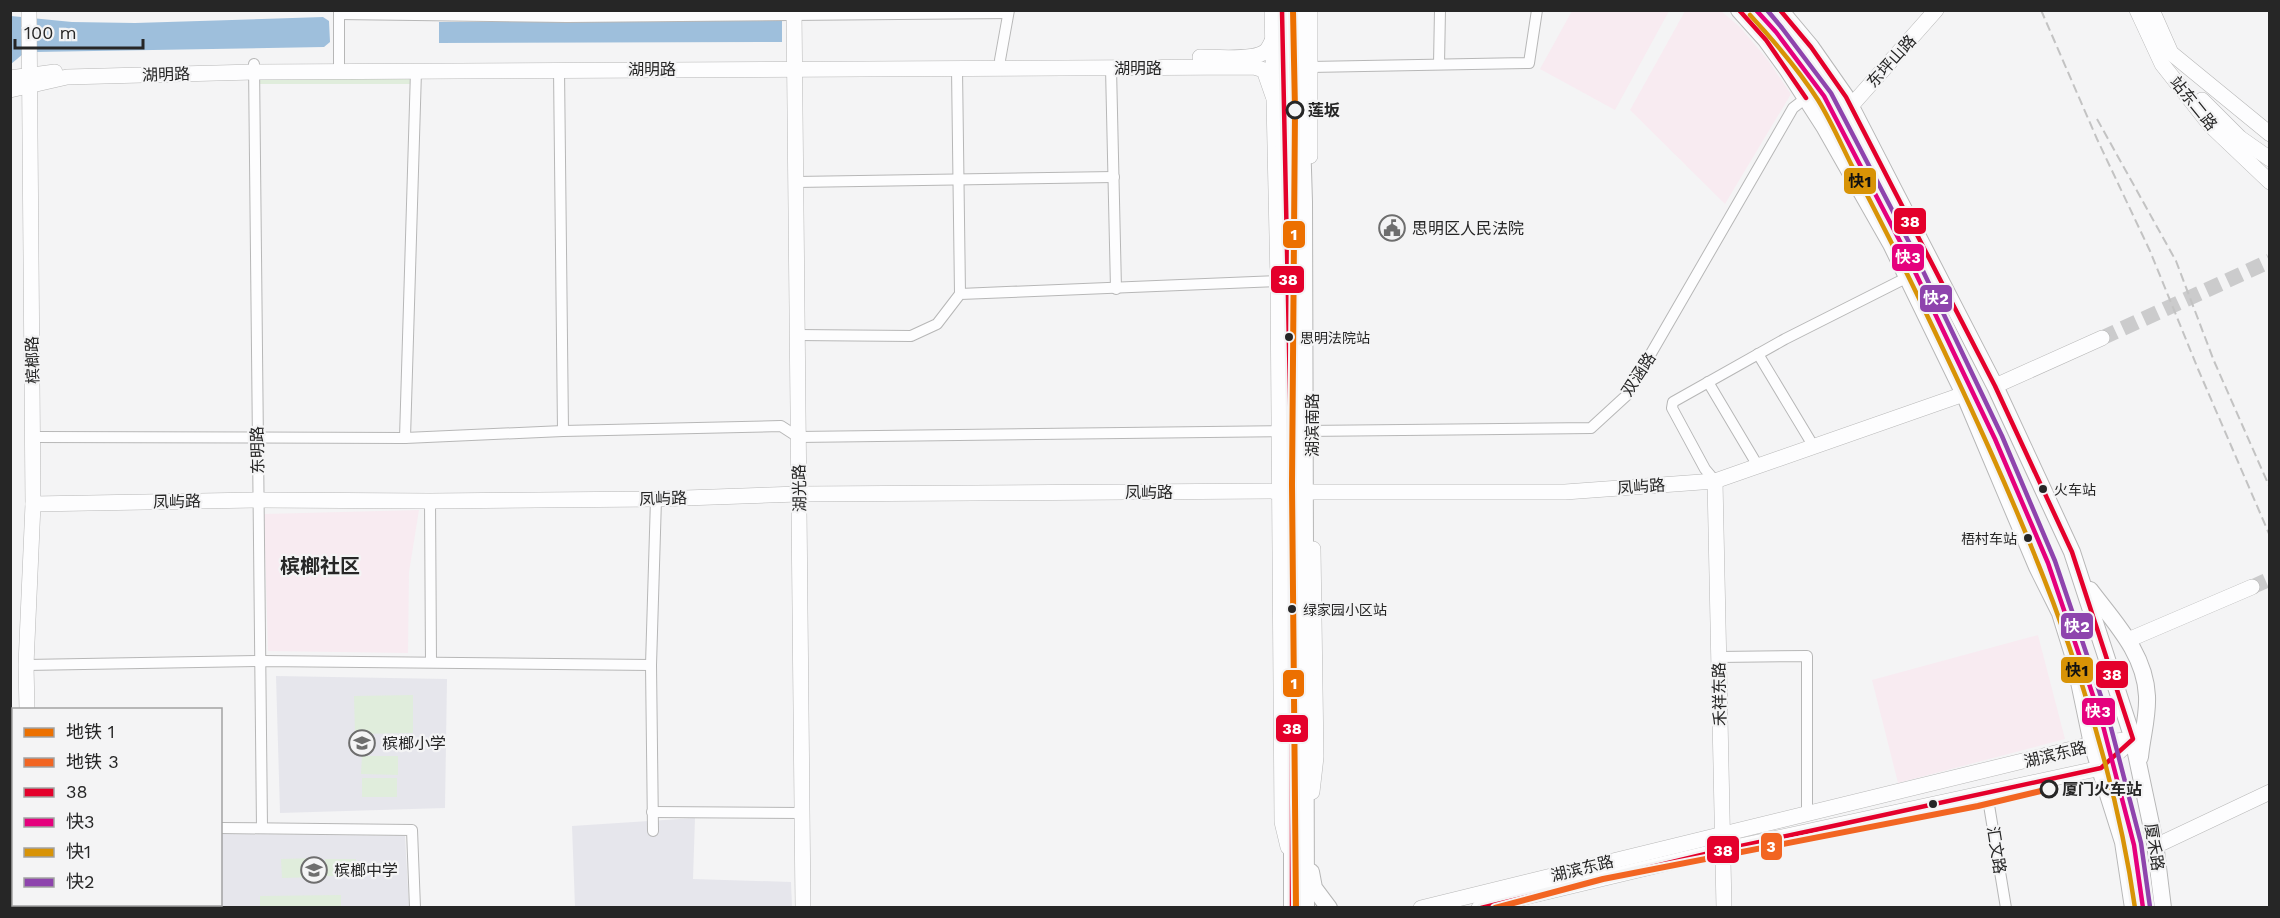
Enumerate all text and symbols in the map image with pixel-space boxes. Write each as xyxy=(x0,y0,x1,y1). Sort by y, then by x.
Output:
scale bar xyxy=(15,12,142,50)
text: 100 m xyxy=(24,22,77,43)
street label: 东坪山路 xyxy=(1863,31,1920,91)
street label: 湖明路 xyxy=(1114,59,1162,78)
street label: 湖明路 xyxy=(628,60,676,79)
street label: 湖明路 xyxy=(142,64,190,85)
street label: 站东二路 xyxy=(2166,72,2221,134)
marker: 莲坂 xyxy=(1286,101,1304,119)
place label: 莲坂 xyxy=(1308,101,1340,120)
line badge: 快1 xyxy=(1843,167,1877,195)
text: 快1 xyxy=(1849,172,1871,191)
line badge: 38 xyxy=(1893,207,1927,235)
text: 38 xyxy=(1900,212,1920,231)
public building icon: 思明区人民法院 xyxy=(1377,213,1407,243)
place label: 思明区人民法院 xyxy=(1412,219,1524,238)
line badge: 1 xyxy=(1282,220,1306,249)
text: 1 xyxy=(1291,225,1297,244)
line badge: 快3 xyxy=(1891,243,1925,272)
text: 快3 xyxy=(1895,248,1921,267)
line badge: 38 xyxy=(1270,265,1305,294)
text: 38 xyxy=(1278,270,1298,289)
line badge: 快2 xyxy=(1919,284,1953,313)
text: 快2 xyxy=(1923,289,1949,308)
place label: 思明法院站 xyxy=(1300,330,1370,346)
marker: 思明法院站 xyxy=(1283,331,1295,343)
street label: 槟榔路 xyxy=(23,336,42,384)
street label: 双涵路 xyxy=(1617,349,1659,400)
street label: 湖滨南路 xyxy=(1303,393,1322,457)
street label: 东明路 xyxy=(248,426,267,474)
street label: 湖光路 xyxy=(790,464,809,512)
street label: 凤屿路 xyxy=(1616,475,1666,498)
place label: 火车站 xyxy=(2054,482,2096,498)
street label: 凤屿路 xyxy=(1125,483,1173,502)
marker: 火车站 xyxy=(2037,483,2049,495)
street label: 凤屿路 xyxy=(639,488,687,509)
street label: 凤屿路 xyxy=(153,492,201,511)
place label: 梧村车站 xyxy=(1961,531,2017,547)
marker: 梧村车站 xyxy=(2022,532,2034,544)
district label: 槟榔社区 xyxy=(280,554,360,578)
place label: 绿家园小区站 xyxy=(1303,602,1387,618)
marker: 绿家园小区站 xyxy=(1286,603,1298,615)
line badge: 快2 xyxy=(2060,612,2094,640)
text: 快2 xyxy=(2064,617,2090,636)
line badge: 快1 xyxy=(2060,656,2094,684)
line badge: 38 xyxy=(2095,660,2129,689)
text: 快1 xyxy=(2066,661,2088,680)
street label: 禾祥东路 xyxy=(1709,662,1730,726)
text: 38 xyxy=(2102,665,2122,684)
line badge: 1 xyxy=(1282,669,1305,698)
text: 1 xyxy=(1291,674,1297,693)
line badge: 快3 xyxy=(2081,697,2116,726)
text: 快3 xyxy=(2085,702,2111,721)
legend xyxy=(12,708,222,906)
line badge: 38 xyxy=(1275,714,1309,743)
text: 38 xyxy=(1282,719,1302,738)
text: 地铁 1 xyxy=(66,721,115,742)
school or university icon: 槟榔小学 xyxy=(347,728,377,758)
place label: 槟榔小学 xyxy=(382,734,446,753)
street label: 湖滨东路 xyxy=(2022,738,2088,771)
text: 地铁 3 xyxy=(66,751,119,772)
marker: 厦门火车站 xyxy=(2040,780,2058,798)
place label: 厦门火车站 xyxy=(2062,780,2142,799)
text: 38 xyxy=(66,781,88,802)
unlabelled marker xyxy=(1927,798,1939,810)
text: 快3 xyxy=(66,811,95,832)
street label: 厦禾路 xyxy=(2141,822,2168,872)
street label: 汇文路 xyxy=(1983,825,2010,875)
line badge: 3 xyxy=(1760,832,1783,861)
line badge: 38 xyxy=(1706,835,1740,864)
text: 3 xyxy=(1766,837,1776,856)
text: 快1 xyxy=(66,841,91,862)
text: 38 xyxy=(1713,841,1733,860)
street label: 湖滨东路 xyxy=(1549,852,1615,885)
school or university icon: 槟榔中学 xyxy=(299,855,329,885)
place label: 槟榔中学 xyxy=(334,861,398,880)
text: 快2 xyxy=(66,871,95,892)

